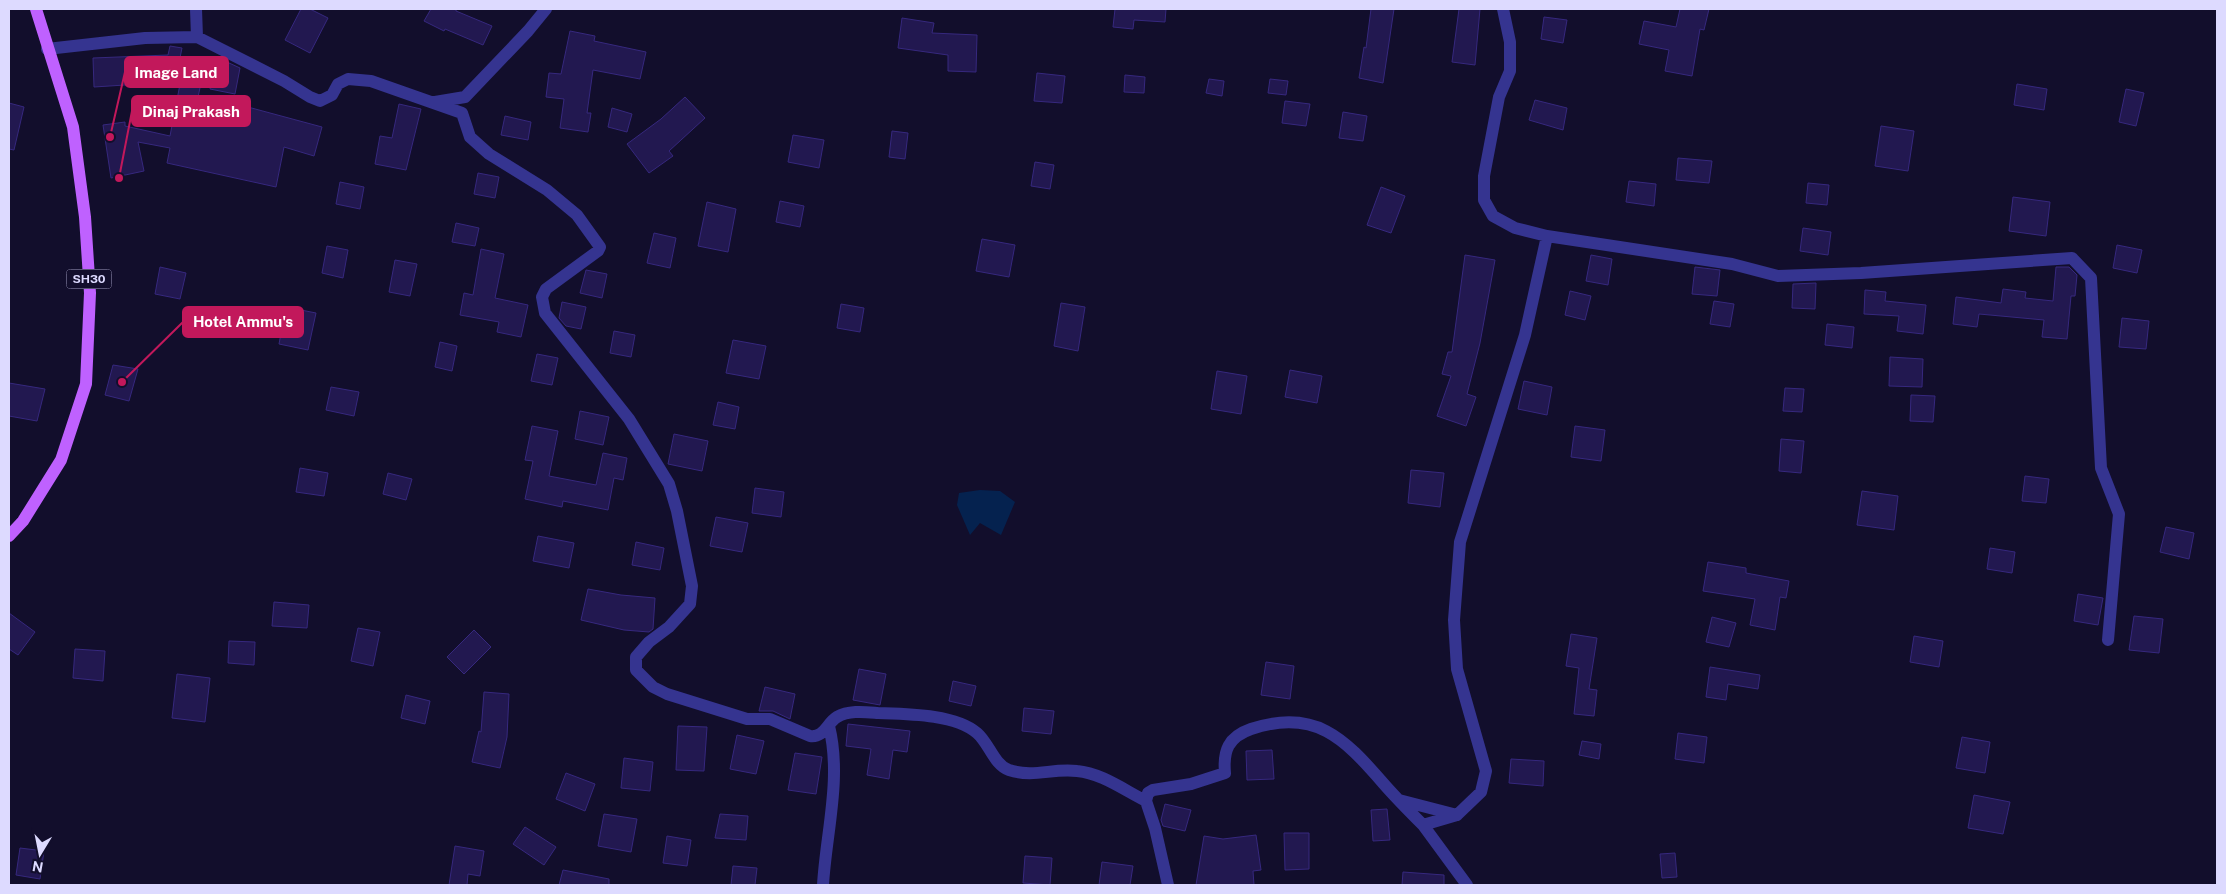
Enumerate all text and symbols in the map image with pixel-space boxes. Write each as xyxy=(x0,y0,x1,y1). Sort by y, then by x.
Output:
callout: Image Land xyxy=(125,57,228,87)
text: Image Land xyxy=(135,64,217,81)
callout: Dinaj Prakash xyxy=(132,96,250,126)
text: Dinaj Prakash xyxy=(142,103,240,120)
road number: SH30 xyxy=(66,270,112,288)
callout: Hotel Ammu's xyxy=(183,307,303,337)
text: Hotel Ammu's xyxy=(193,313,293,330)
north arrow xyxy=(15,829,65,879)
text: N xyxy=(31,858,45,876)

